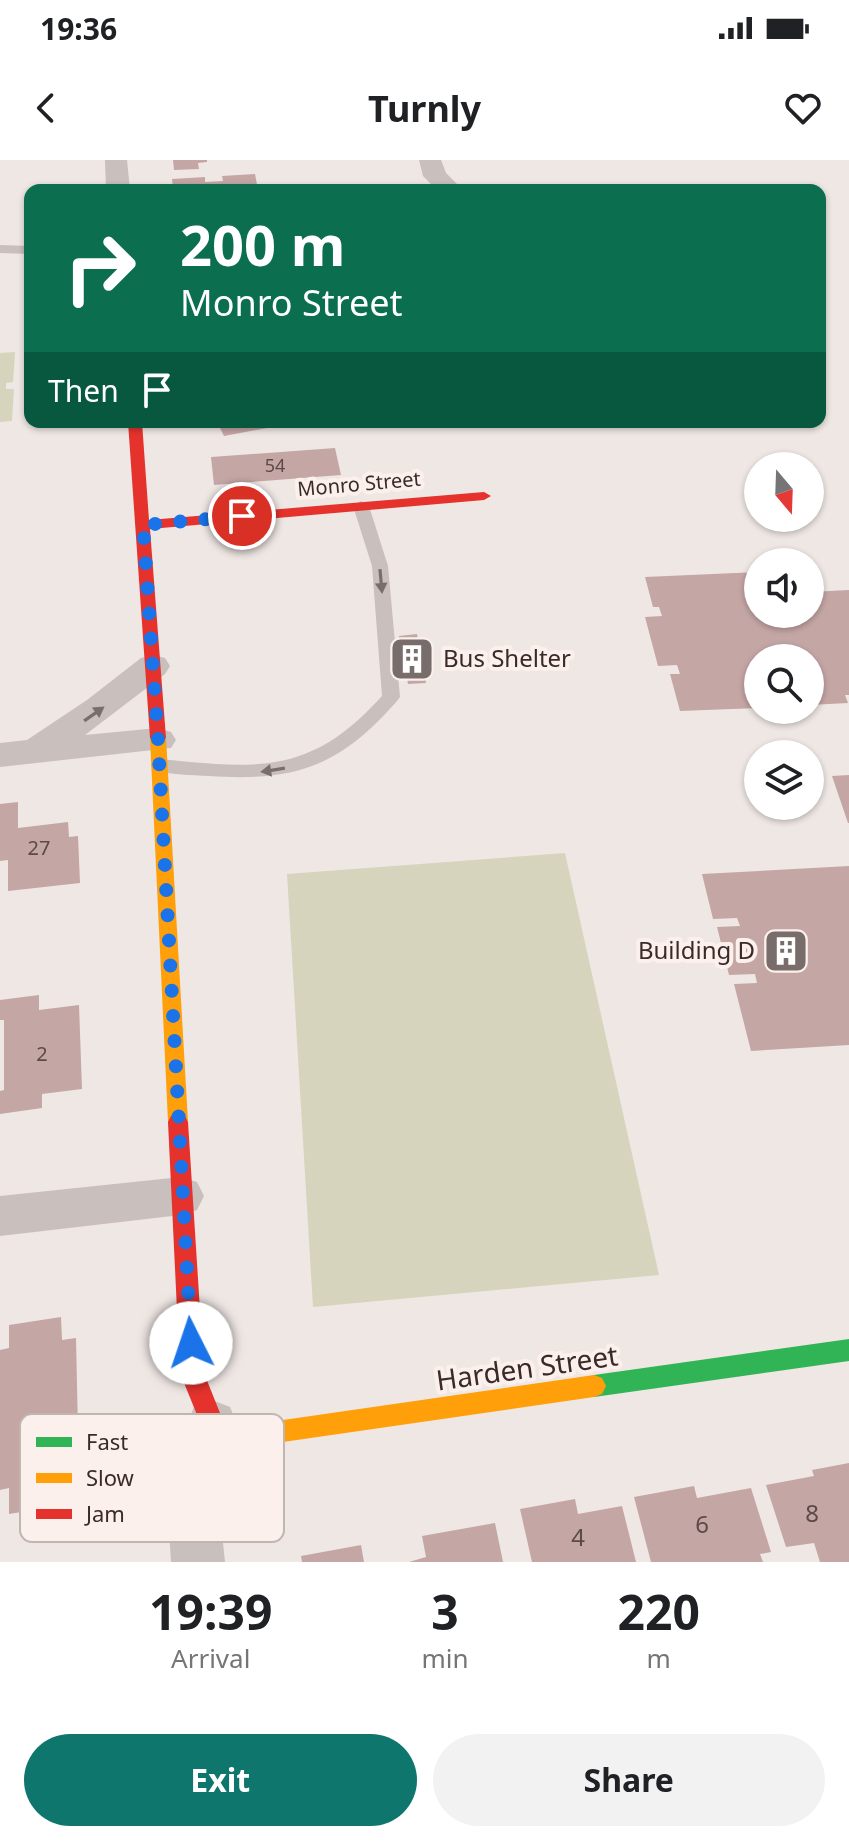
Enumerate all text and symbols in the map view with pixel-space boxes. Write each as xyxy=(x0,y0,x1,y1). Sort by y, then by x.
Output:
text: 19:36 xyxy=(40,8,117,49)
text: Turnly xyxy=(368,84,481,133)
icon: back xyxy=(24,86,68,130)
icon: heart xyxy=(781,86,825,130)
text: 200 m xyxy=(180,206,345,282)
icon: right xyxy=(48,216,152,320)
text: Monro Street xyxy=(180,278,402,327)
icon: arrive xyxy=(135,368,179,412)
text: Then xyxy=(48,370,119,411)
north arrow xyxy=(744,452,824,532)
map controls xyxy=(744,452,824,820)
house number: 54 xyxy=(265,453,285,477)
street label: Monro Street xyxy=(296,465,422,502)
pin xyxy=(208,482,276,550)
icon: arrive xyxy=(220,494,264,538)
button: sound xyxy=(744,548,824,628)
one-way arrow xyxy=(375,569,388,594)
building icon: Bus Shelter xyxy=(388,635,436,683)
place label: Bus Shelter xyxy=(443,641,571,674)
button: search xyxy=(744,644,824,724)
one-way arrow xyxy=(84,707,105,722)
button: layers xyxy=(744,740,824,820)
one-way arrow xyxy=(260,764,285,777)
house number: 27 xyxy=(28,834,50,861)
building icon: Building D xyxy=(762,927,810,975)
place label: Building D xyxy=(638,933,755,966)
house number: 2 xyxy=(36,1040,48,1067)
position arrow xyxy=(149,1301,233,1385)
street label: Harden Street xyxy=(433,1335,620,1399)
legend xyxy=(20,1414,284,1542)
text: Fast xyxy=(86,1426,128,1456)
text: Slow xyxy=(86,1462,135,1492)
house number: 8 xyxy=(805,1496,819,1529)
text: Jam xyxy=(84,1498,125,1528)
house number: 6 xyxy=(695,1507,709,1540)
house number: 4 xyxy=(571,1520,585,1553)
text: 19:39 xyxy=(149,1579,272,1644)
text: 3 xyxy=(431,1579,459,1644)
text: 220 xyxy=(618,1579,700,1644)
text: Arrival xyxy=(171,1640,250,1676)
text: min xyxy=(421,1640,469,1676)
text: m xyxy=(647,1640,671,1676)
button: Exit xyxy=(24,1734,417,1826)
button: Share xyxy=(433,1734,825,1826)

